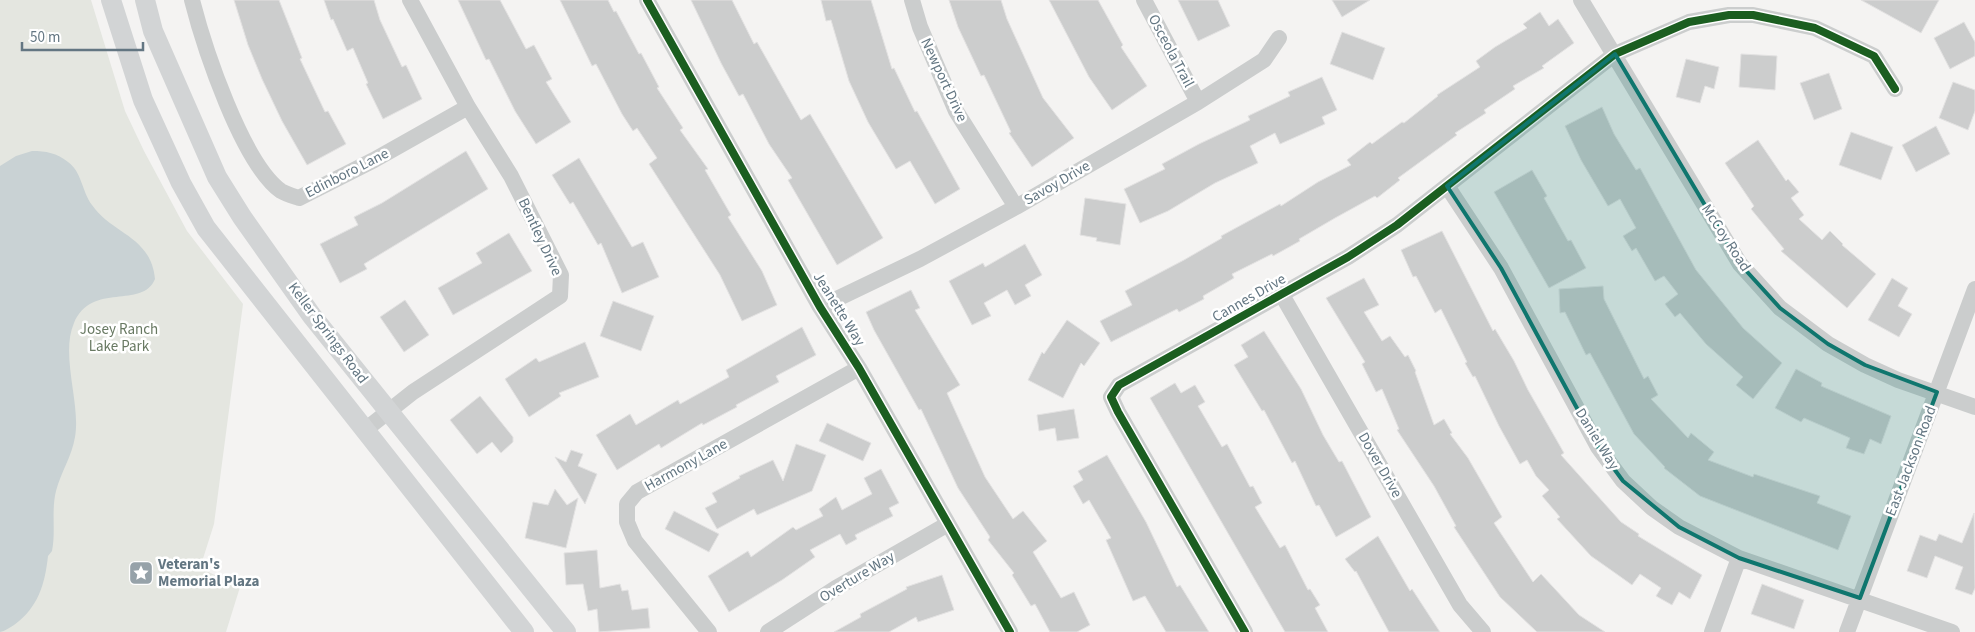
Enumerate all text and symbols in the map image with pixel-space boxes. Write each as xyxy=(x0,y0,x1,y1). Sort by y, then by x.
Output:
street label: Osceola Trail xyxy=(1143,11,1199,91)
scale bar xyxy=(22,20,144,52)
text: 50 m xyxy=(30,27,60,48)
street label: Newport Drive xyxy=(915,35,973,125)
street label: Edinboro Lane xyxy=(302,143,392,203)
street label: Savoy Drive xyxy=(1020,156,1094,210)
street label: Bentley Drive xyxy=(513,195,567,279)
street label: McCoy Road xyxy=(1696,200,1756,276)
street label: Jeanette Way xyxy=(808,268,870,350)
street label: Cannes Drive xyxy=(1208,268,1290,328)
street label: Keller Springs Road xyxy=(283,278,373,388)
park label: Josey Ranch Lake Park xyxy=(80,319,158,357)
street label: East Jackson Road xyxy=(1880,403,1942,519)
street label: Daniel Way xyxy=(1570,404,1624,474)
street label: Dover Drive xyxy=(1353,428,1407,502)
street label: Harmony Lane xyxy=(641,434,731,496)
street label: Overture Way xyxy=(815,546,899,608)
place label: Veteran's Memorial Plaza xyxy=(157,554,260,592)
place icon: Veteran's Memorial Plaza xyxy=(128,560,154,586)

